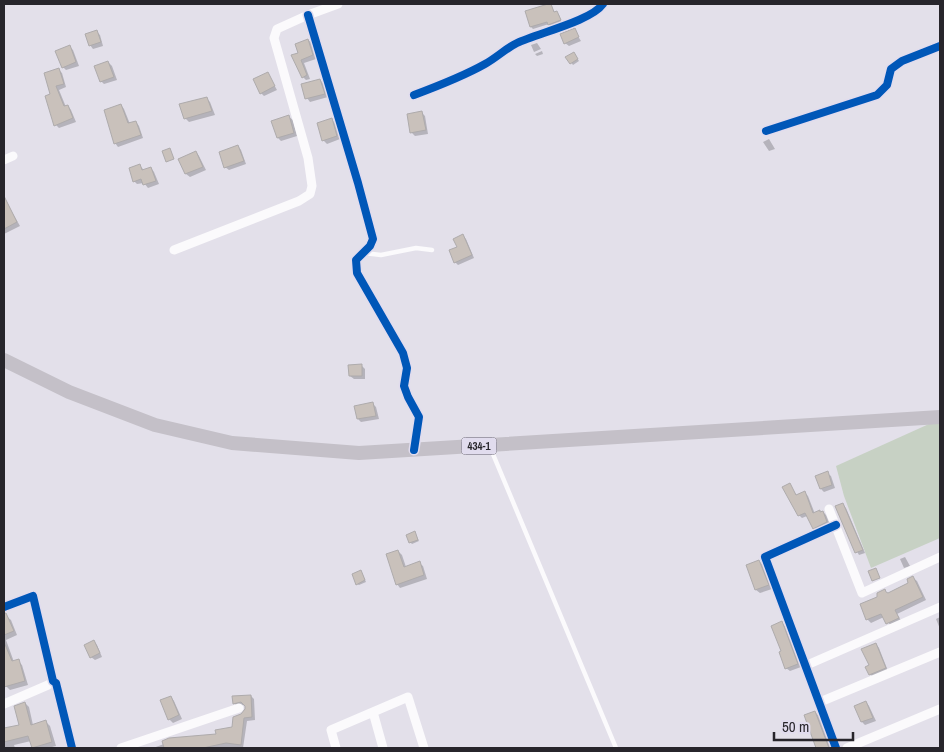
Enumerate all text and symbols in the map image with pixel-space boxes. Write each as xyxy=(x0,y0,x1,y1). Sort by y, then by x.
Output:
road number: 434-1 xyxy=(462,438,496,454)
scale bar xyxy=(774,710,853,742)
text: 50 m xyxy=(782,716,809,737)

